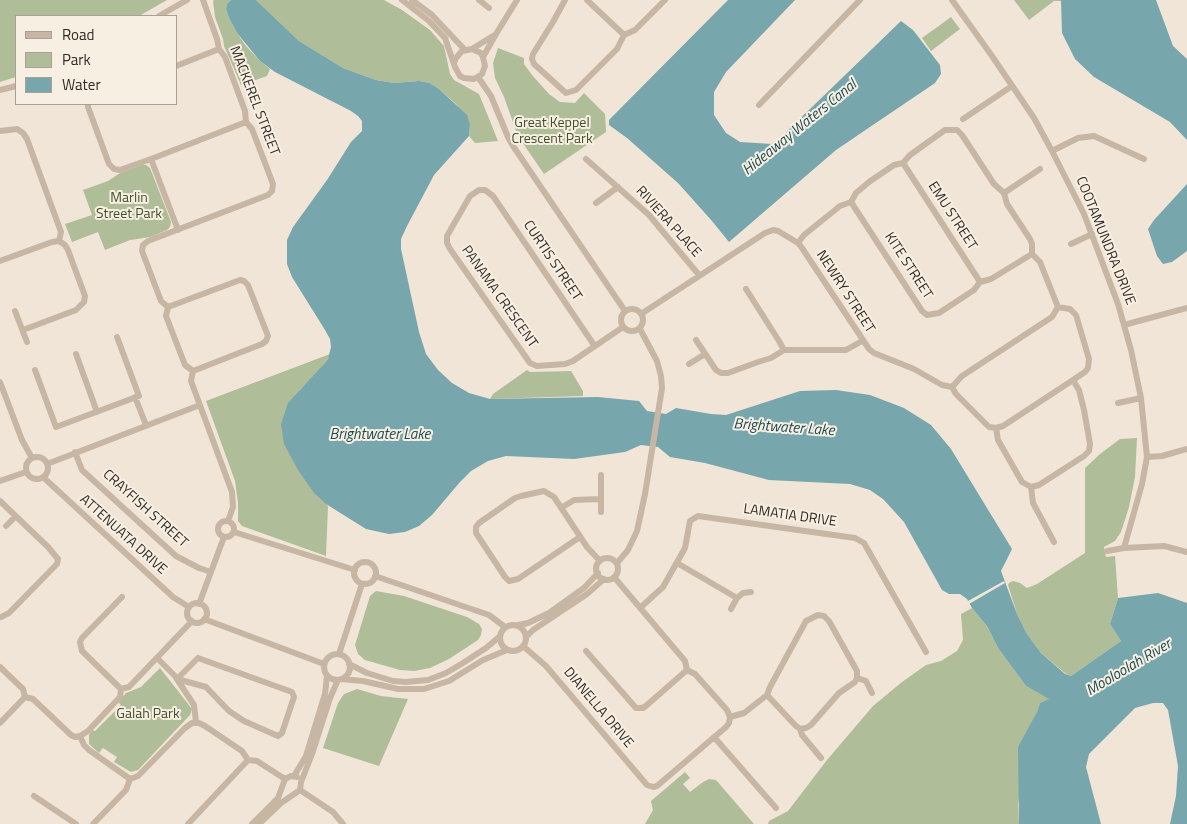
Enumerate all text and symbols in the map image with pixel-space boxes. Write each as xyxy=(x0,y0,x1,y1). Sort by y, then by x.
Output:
legend xyxy=(15,15,178,105)
text: Road xyxy=(62,23,94,46)
street label: MACKEREL STREET xyxy=(225,44,283,158)
text: Park xyxy=(62,48,91,71)
text: Water xyxy=(62,73,101,96)
water label: Hideaway Waters Canal xyxy=(739,76,861,180)
park label: Great Keppel Crescent Park xyxy=(511,116,593,148)
street label: COOTAMUNDRA DRIVE xyxy=(1072,174,1138,308)
street label: EMU STREET xyxy=(924,179,980,253)
street label: RIVIERA PLACE xyxy=(632,183,704,261)
park label: Marlin Street Park xyxy=(96,191,162,223)
street label: CURTIS STREET xyxy=(519,218,585,304)
street label: KITE STREET xyxy=(880,230,936,302)
street label: PANAMA CRESCENT xyxy=(457,243,541,351)
street label: NEWRY STREET xyxy=(812,248,878,336)
water label: Brightwater Lake xyxy=(733,415,835,441)
water label: Brightwater Lake xyxy=(329,426,431,444)
street label: CRAYFISH STREET xyxy=(99,466,191,552)
street label: ATTENUATA DRIVE xyxy=(76,492,170,578)
street label: LAMATIA DRIVE xyxy=(742,501,838,531)
water label: Mooloolah River xyxy=(1083,636,1175,700)
street label: DIANELLA DRIVE xyxy=(559,664,637,752)
park label: Galah Park xyxy=(116,707,180,723)

